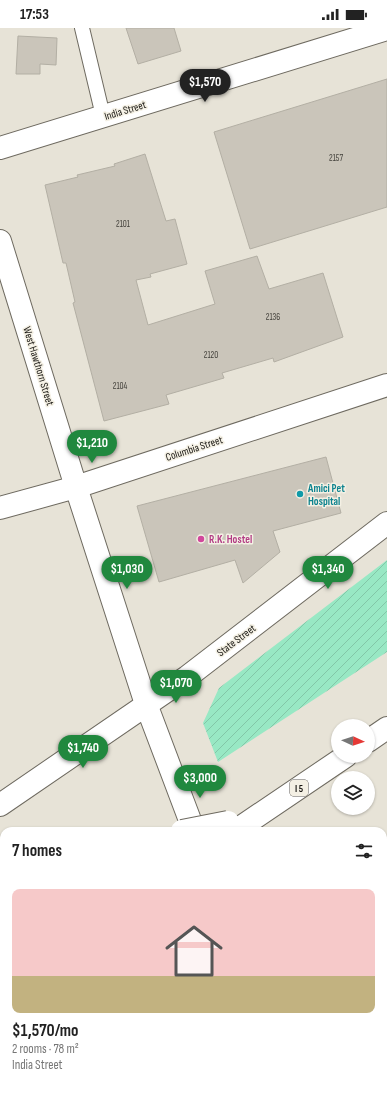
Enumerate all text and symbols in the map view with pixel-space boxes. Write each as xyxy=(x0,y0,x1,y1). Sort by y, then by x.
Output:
text: 17:53 xyxy=(20,5,49,24)
pin: $1,570 xyxy=(172,69,238,103)
text: $1,570 xyxy=(189,74,221,90)
street label: India Street xyxy=(103,98,148,123)
house number: 2157 xyxy=(329,153,343,164)
house number: 2101 xyxy=(116,219,131,230)
house number: 2136 xyxy=(266,312,280,323)
street label: West Hawthorn Street xyxy=(20,325,57,408)
house number: 2120 xyxy=(204,350,218,361)
house number: 2104 xyxy=(113,381,128,392)
pin: $1,210 xyxy=(59,430,125,464)
street label: Columbia Street xyxy=(164,433,225,464)
text: $1,210 xyxy=(76,435,108,451)
place label: Amici Pet Hospital xyxy=(307,482,345,508)
marker: Amici Pet Hospital xyxy=(295,489,305,499)
place label: R.K. Hostel xyxy=(209,533,252,546)
marker: R.K. Hostel xyxy=(196,534,206,544)
pin: $1,030 xyxy=(94,556,160,590)
pin: $1,340 xyxy=(295,556,361,590)
text: $1,030 xyxy=(110,561,144,577)
text: $1,340 xyxy=(311,561,345,577)
street label: State Street xyxy=(214,621,259,659)
pin: $1,070 xyxy=(143,670,209,704)
text: $1,070 xyxy=(160,675,192,691)
north arrow xyxy=(331,719,375,763)
map controls xyxy=(331,719,375,815)
pin: $1,740 xyxy=(50,735,116,769)
text: $1,740 xyxy=(67,740,99,756)
pin: $3,000 xyxy=(167,765,233,799)
text: $3,000 xyxy=(183,770,217,786)
button: layers xyxy=(331,771,375,815)
road number: I 5 xyxy=(290,780,308,796)
icon: filters xyxy=(353,840,375,862)
text: 7 homes xyxy=(12,841,62,861)
icon: home xyxy=(158,915,230,987)
text: $1,570/mo xyxy=(12,1021,78,1041)
text: 2 rooms · 78 m² xyxy=(12,1041,79,1057)
text: India Street xyxy=(12,1057,63,1073)

